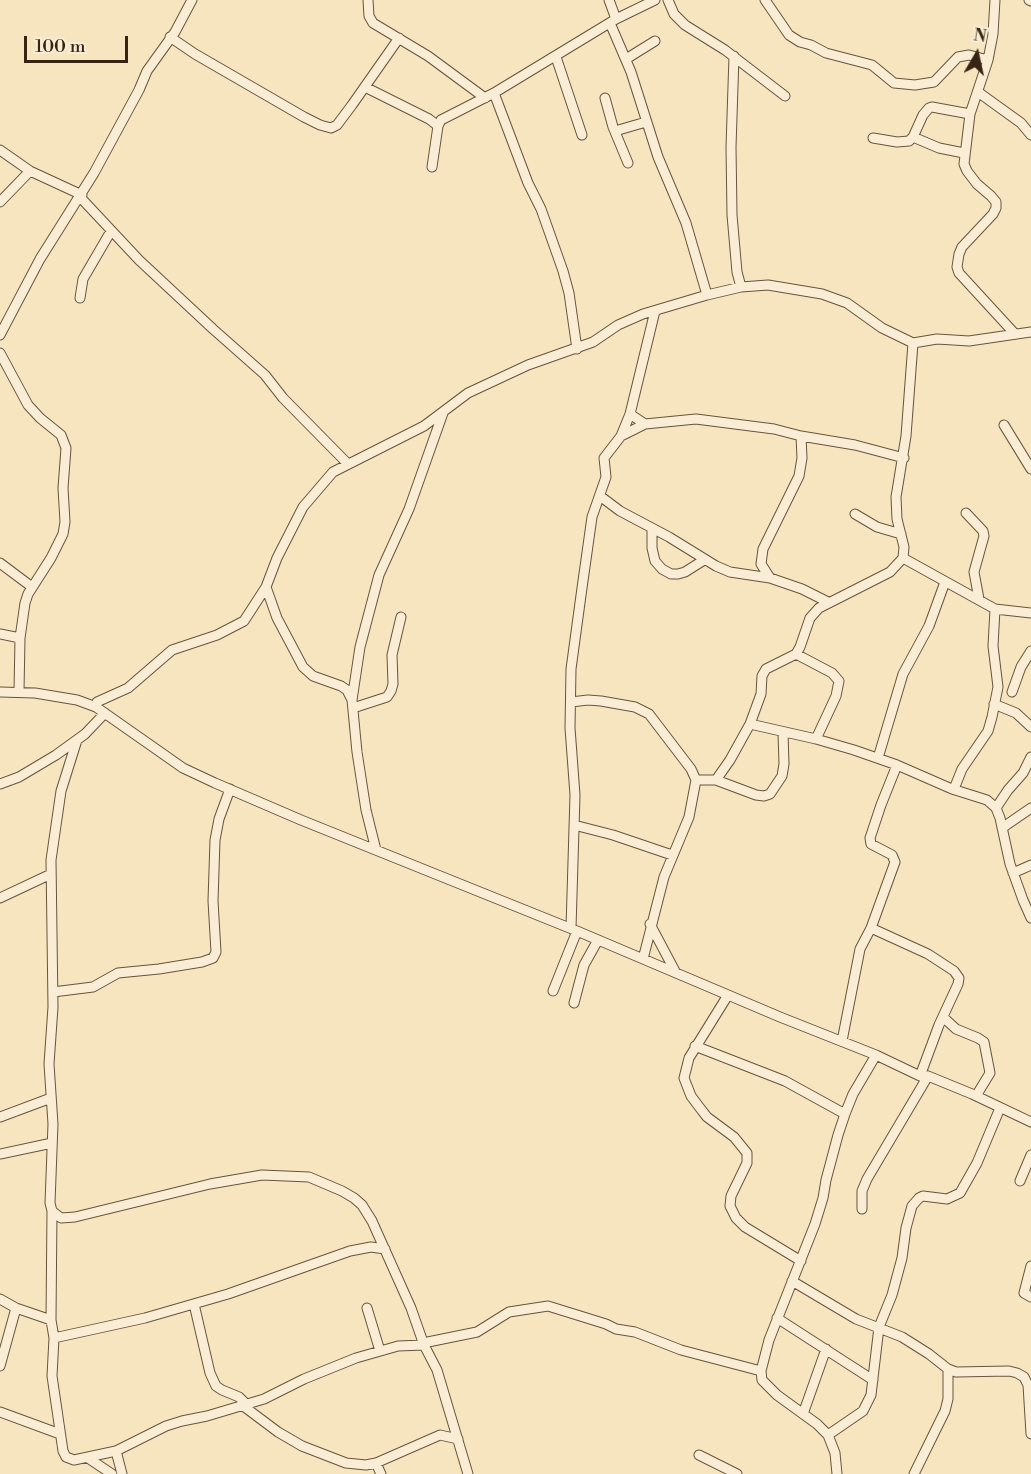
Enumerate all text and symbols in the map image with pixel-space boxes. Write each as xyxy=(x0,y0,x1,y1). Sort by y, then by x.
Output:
scale bar xyxy=(27,24,130,62)
north arrow xyxy=(947,24,1007,84)
text: N xyxy=(972,25,988,47)
text: 100 m xyxy=(35,35,86,58)

